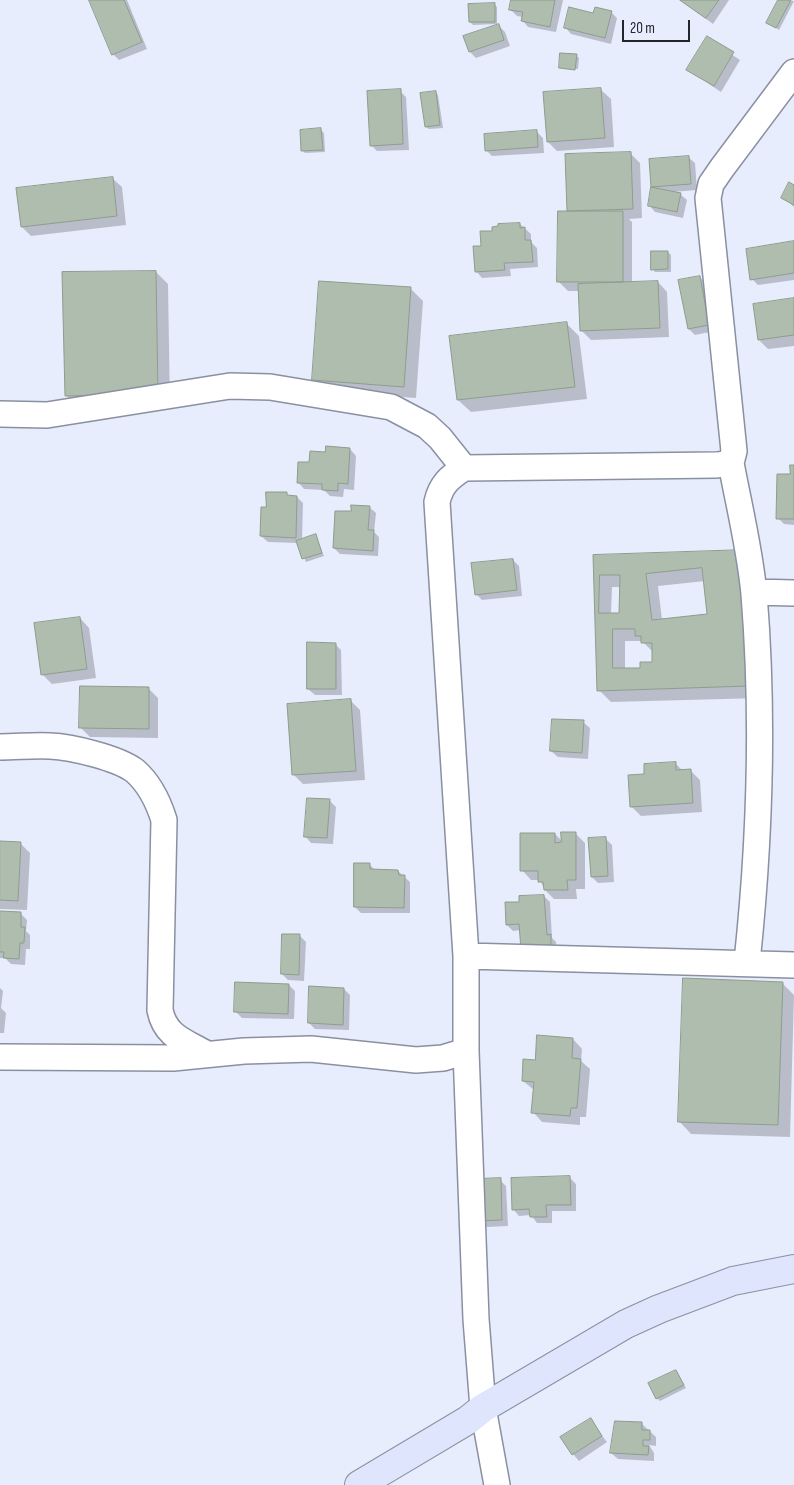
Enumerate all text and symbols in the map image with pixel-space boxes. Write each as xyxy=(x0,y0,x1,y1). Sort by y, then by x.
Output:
scale bar xyxy=(624,10,692,42)
text: 20 m xyxy=(630,19,655,38)

